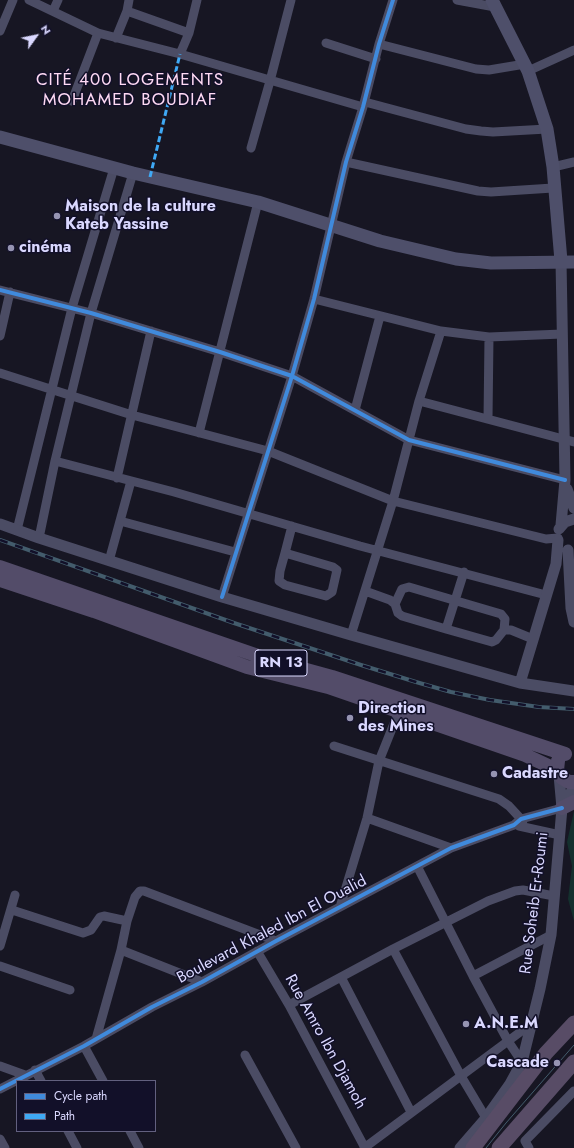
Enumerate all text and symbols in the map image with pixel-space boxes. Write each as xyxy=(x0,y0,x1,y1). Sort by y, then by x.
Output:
north arrow xyxy=(16,16,56,56)
text: N xyxy=(37,21,55,37)
district label: CITÉ 400 LOGEMENTS MOHAMED BOUDIAF xyxy=(36,71,224,111)
place label: Maison de la culture Kateb Yassine xyxy=(65,197,216,235)
marker: Maison de la culture Kateb Yassine xyxy=(52,211,62,221)
place label: cinéma xyxy=(19,238,71,258)
marker: cinéma xyxy=(6,243,16,253)
road number: RN 13 xyxy=(255,650,307,676)
place label: Direction des Mines xyxy=(358,699,433,737)
marker: Direction des Mines xyxy=(345,713,355,723)
place label: Cadastre xyxy=(502,764,568,784)
marker: Cadastre xyxy=(489,769,499,779)
street label: Rue Soheib Er-Roumi xyxy=(517,831,553,975)
street label: Boulevard Khaled Ibn El Oualid xyxy=(174,872,370,988)
street label: Rue Amro Ibn Djamoh xyxy=(280,971,370,1113)
place label: A.N.E.M xyxy=(474,1014,538,1034)
marker: A.N.E.M xyxy=(461,1019,471,1029)
place label: Cascade xyxy=(486,1053,549,1073)
marker: Cascade xyxy=(552,1058,562,1068)
legend xyxy=(16,1080,156,1132)
text: Cycle path xyxy=(54,1087,107,1105)
text: Path xyxy=(54,1107,75,1125)

